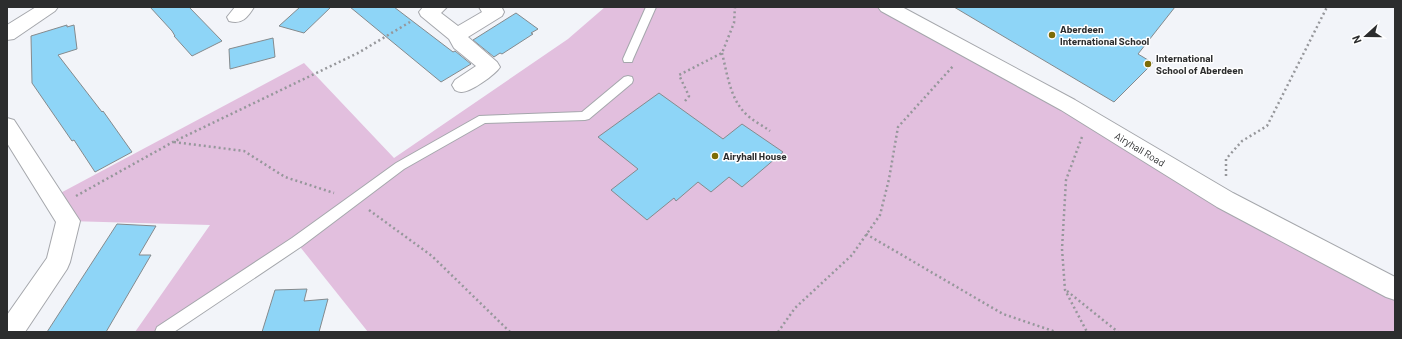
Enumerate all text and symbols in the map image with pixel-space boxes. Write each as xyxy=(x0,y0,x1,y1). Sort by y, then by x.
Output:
north arrow xyxy=(1346,16,1386,56)
place label: Aberdeen International School xyxy=(1060,23,1149,47)
marker: Aberdeen International School xyxy=(1047,30,1057,40)
text: N xyxy=(1349,34,1364,46)
place label: International School of Aberdeen xyxy=(1156,52,1243,76)
marker: International School of Aberdeen xyxy=(1143,59,1153,69)
street label: Airyhall Road xyxy=(1113,129,1167,169)
place label: Airyhall House xyxy=(723,150,787,162)
marker: Airyhall House xyxy=(710,151,720,161)

